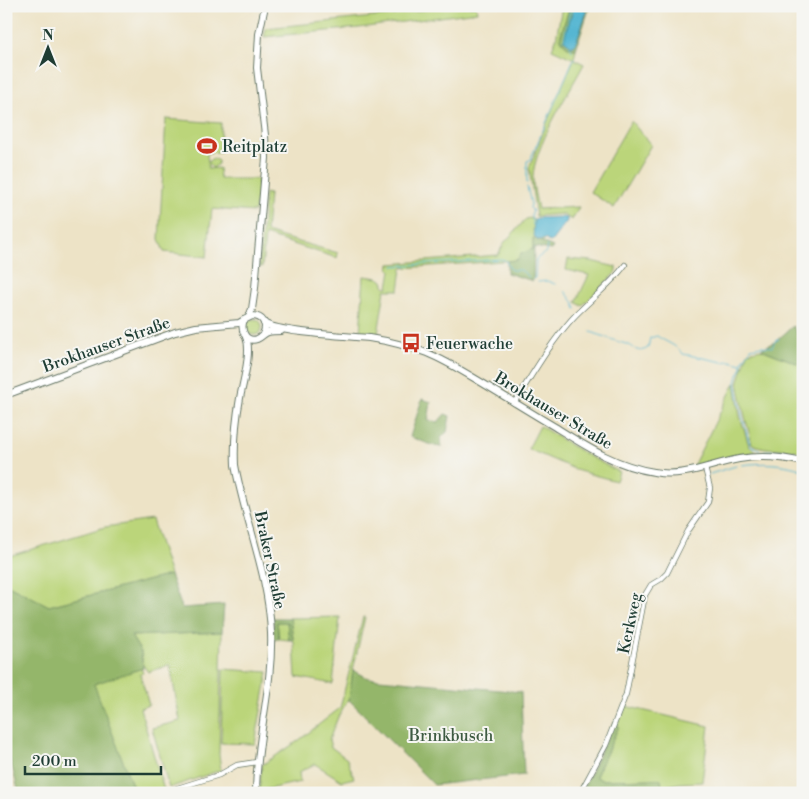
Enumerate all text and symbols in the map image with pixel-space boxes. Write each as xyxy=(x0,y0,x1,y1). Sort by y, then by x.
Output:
north arrow xyxy=(22,22,72,72)
text: N xyxy=(42,27,54,45)
sports icon: Reitplatz xyxy=(196,135,218,157)
place label: Reitplatz xyxy=(222,137,287,157)
street label: Brokhauser Straße xyxy=(39,313,173,378)
bus stop icon: Feuerwache xyxy=(400,332,422,354)
place label: Feuerwache xyxy=(426,334,513,354)
street label: Brokhauser Straße xyxy=(490,367,616,454)
street label: Braker Straße xyxy=(250,508,290,611)
street label: Kerkweg xyxy=(614,590,646,656)
park label: Brinkbusch xyxy=(408,726,494,746)
scale bar xyxy=(25,744,161,776)
text: 200 m xyxy=(32,752,77,771)

